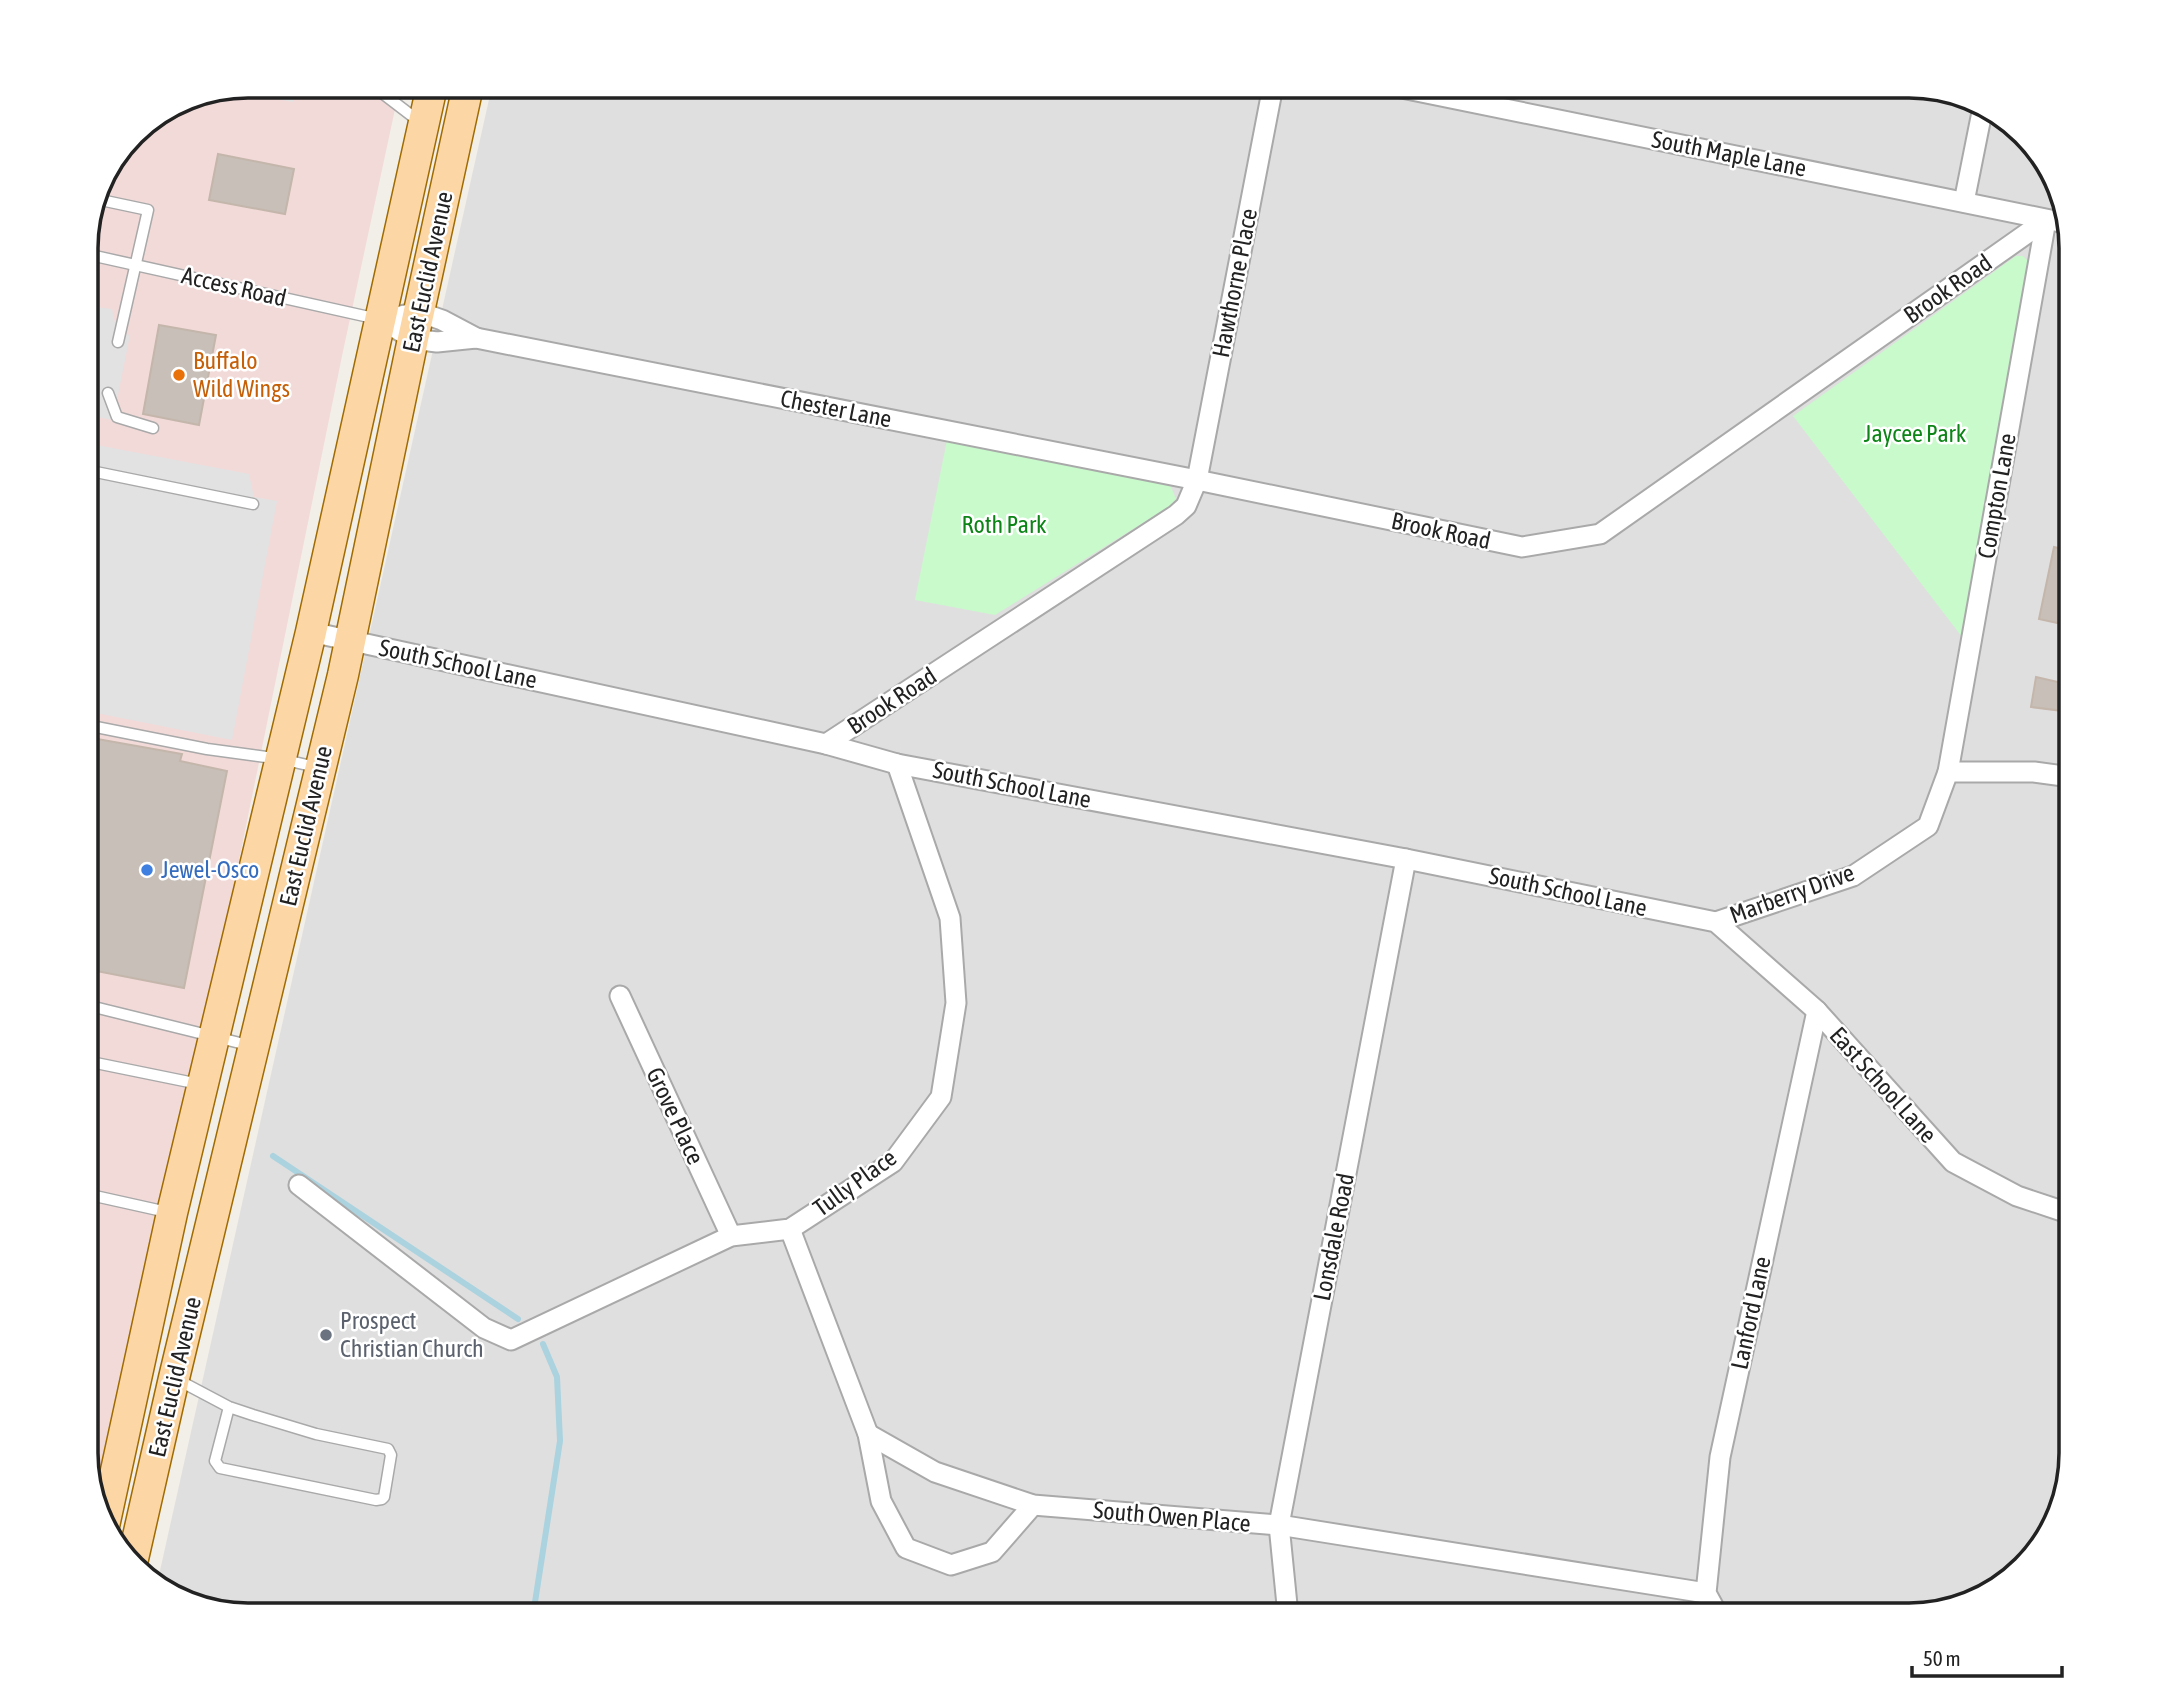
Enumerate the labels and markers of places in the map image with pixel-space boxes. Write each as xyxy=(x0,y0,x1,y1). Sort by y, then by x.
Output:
place label: Buffalo Wild Wings xyxy=(193,347,290,402)
marker: Buffalo Wild Wings xyxy=(171,367,187,383)
place label: Jewel-Osco xyxy=(161,856,259,883)
marker: Jewel-Osco xyxy=(139,862,155,878)
place label: Prospect Christian Church xyxy=(340,1307,484,1362)
marker: Prospect Christian Church xyxy=(318,1327,334,1343)

